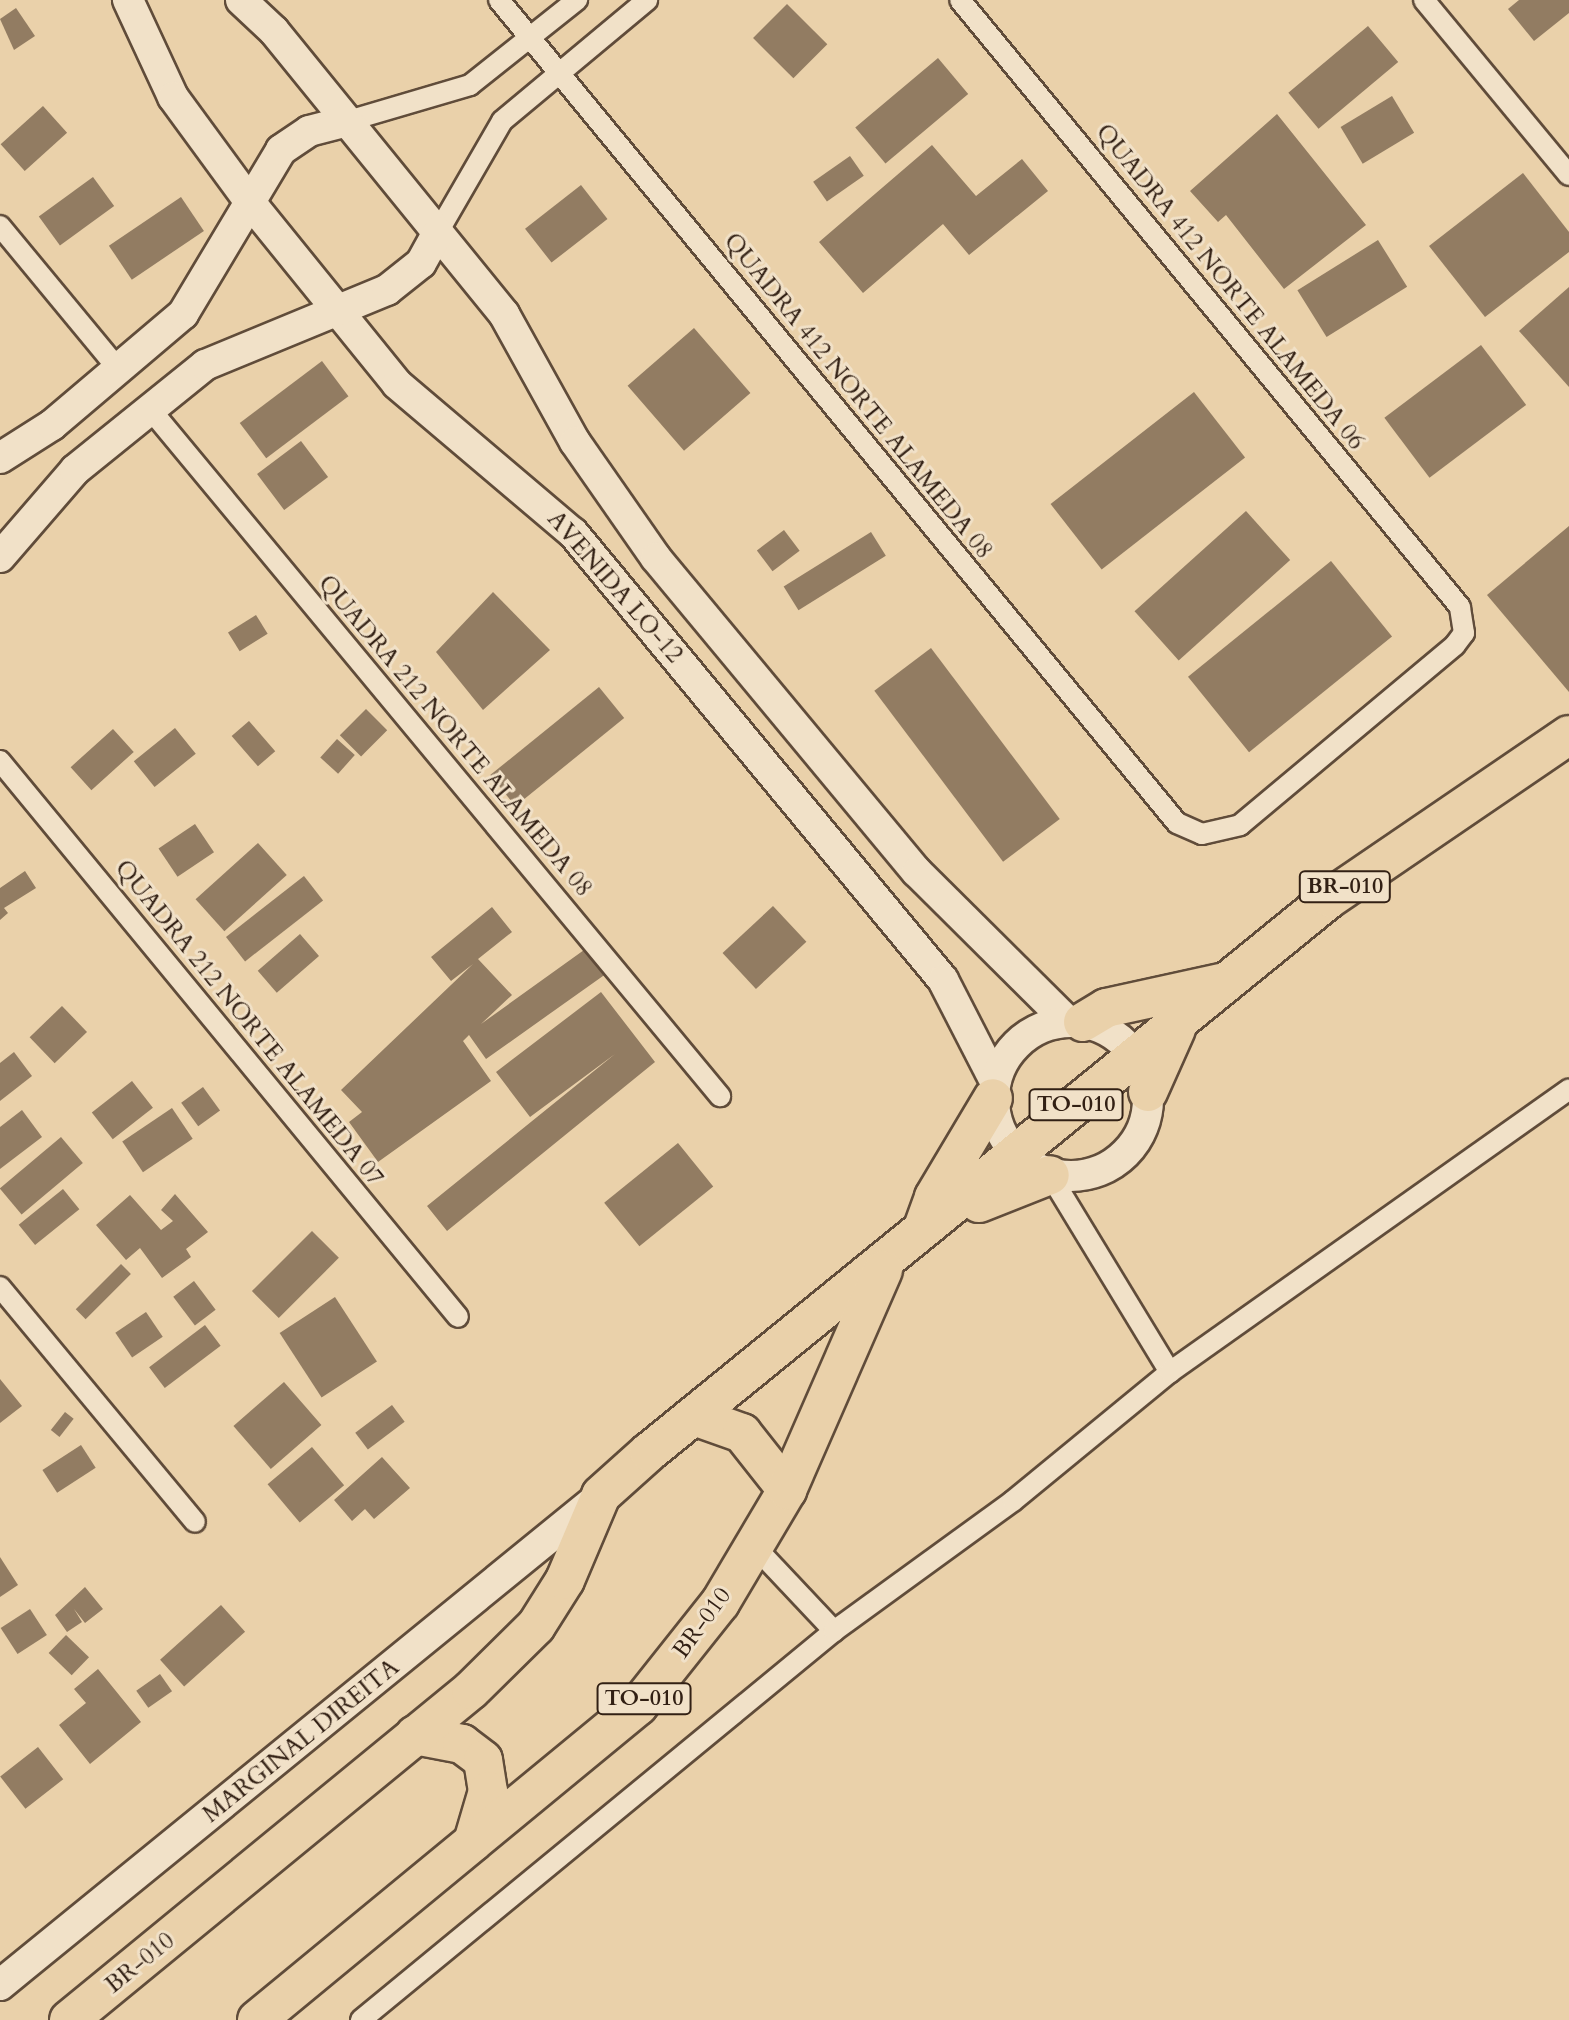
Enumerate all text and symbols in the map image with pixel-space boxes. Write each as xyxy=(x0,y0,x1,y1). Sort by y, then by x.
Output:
street label: QUADRA 412 NORTE ALAMEDA 06 xyxy=(1090,118,1370,456)
street label: QUADRA 412 NORTE ALAMEDA 08 xyxy=(718,227,998,565)
street label: AVENIDA LO-12 xyxy=(541,505,689,669)
street label: QUADRA 212 NORTE ALAMEDA 08 xyxy=(312,569,598,903)
street label: QUADRA 212 NORTE ALAMEDA 07 xyxy=(109,854,389,1192)
road number: BR-010 xyxy=(1297,869,1393,905)
road number: TO-010 xyxy=(1028,1087,1124,1123)
street label: BR-010 xyxy=(667,1582,737,1664)
street label: MARGINAL DIREITA xyxy=(197,1653,405,1829)
road number: TO-010 xyxy=(596,1681,692,1717)
street label: BR-010 xyxy=(100,1926,180,2000)

